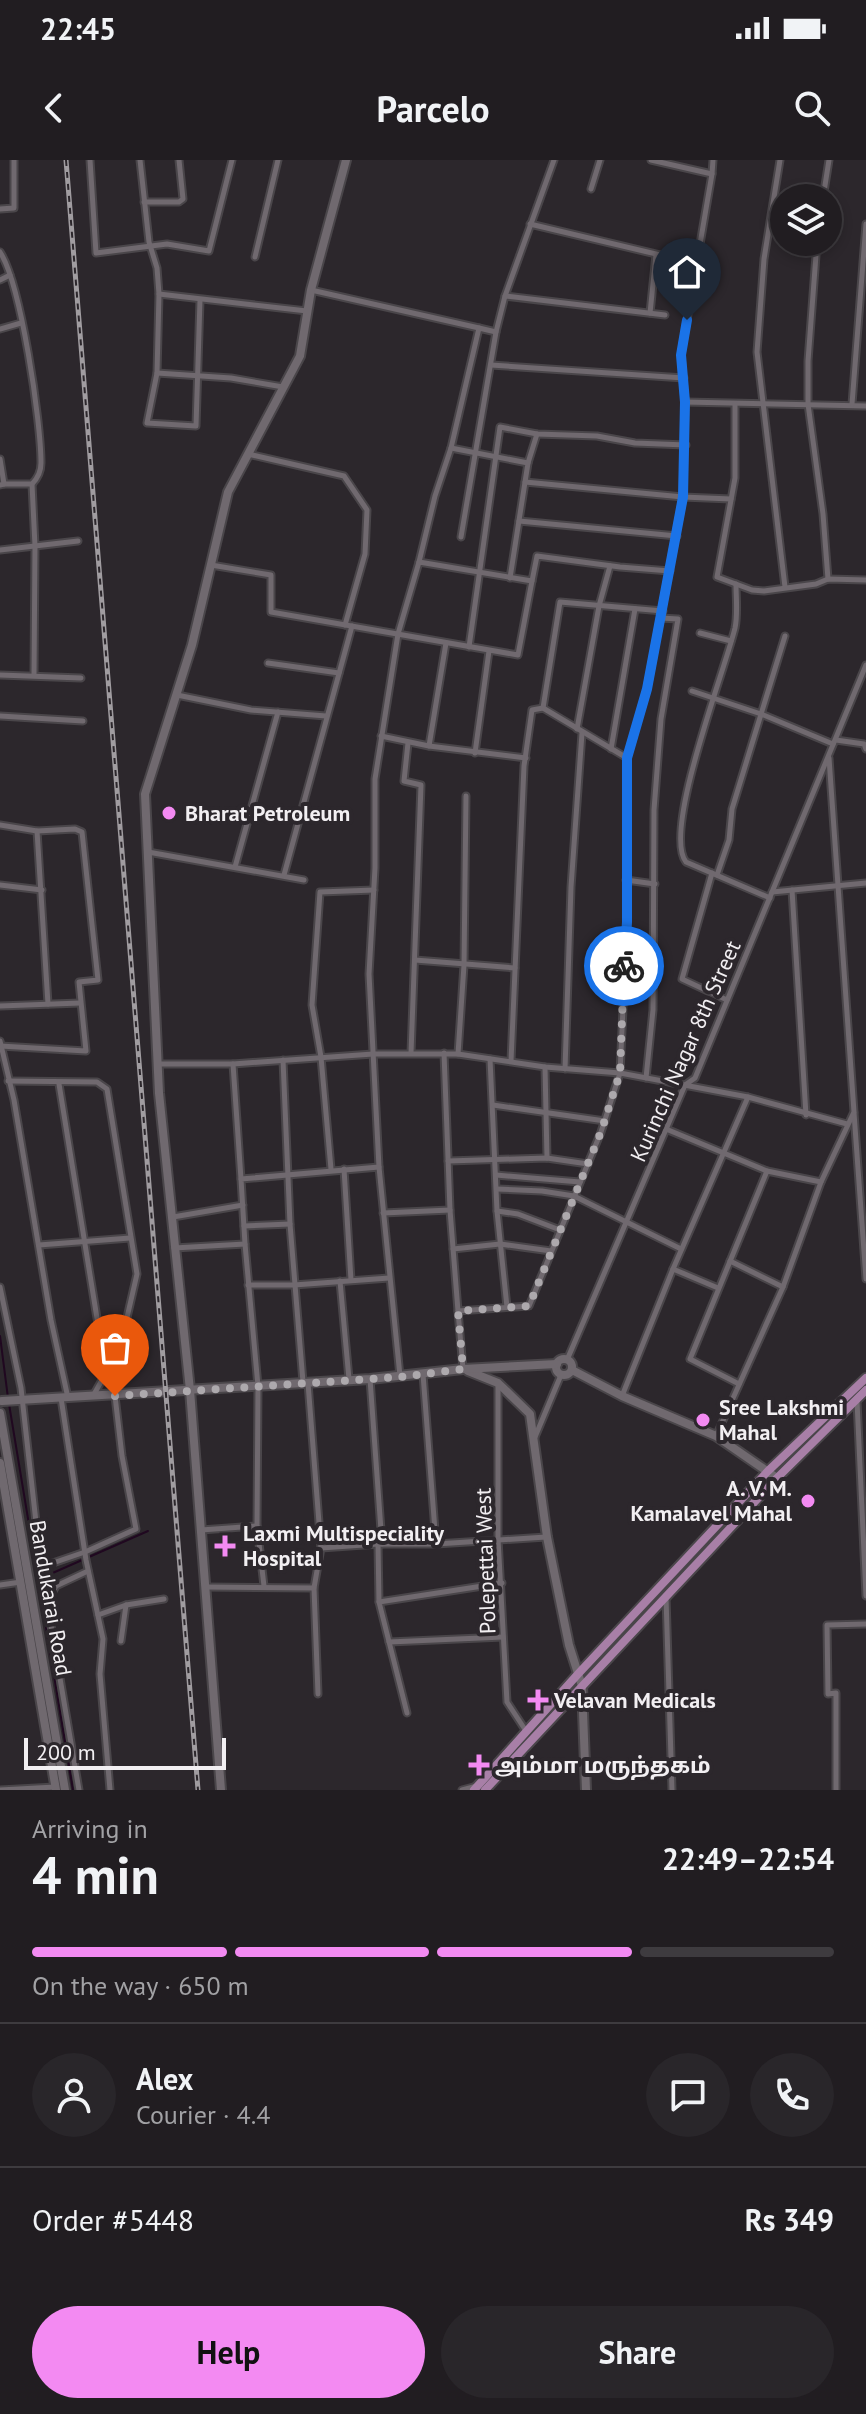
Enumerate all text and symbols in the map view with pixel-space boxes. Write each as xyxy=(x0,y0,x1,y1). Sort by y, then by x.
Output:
text: 22:45 xyxy=(40,9,116,48)
text: Parcelo xyxy=(376,85,490,132)
icon: back xyxy=(32,86,76,130)
icon: search xyxy=(790,86,834,130)
map controls xyxy=(770,184,842,256)
button: layers xyxy=(770,184,842,256)
pin xyxy=(653,238,721,320)
icon: home xyxy=(665,250,709,294)
place label: Bharat Petroleum xyxy=(185,799,350,827)
marker: Bharat Petroleum xyxy=(160,804,178,822)
courier xyxy=(584,926,664,1006)
street label: Kurinchi Nagar 8th Street xyxy=(624,936,747,1166)
icon: bike xyxy=(602,944,646,988)
pin xyxy=(81,1314,149,1396)
icon: bag xyxy=(93,1326,137,1370)
place label: Sree Lakshmi Mahal xyxy=(719,1393,844,1446)
marker: Sree Lakshmi Mahal xyxy=(694,1411,712,1429)
place label: A. V. M. Kamalavel Mahal xyxy=(630,1474,793,1527)
street label: Polepettai West xyxy=(468,1487,502,1635)
marker: A. V. M. Kamalavel Mahal xyxy=(799,1492,817,1510)
street label: Bandukarai Road xyxy=(24,1518,78,1678)
place label: Laxmi Multispeciality Hospital xyxy=(243,1519,445,1572)
marker: Laxmi Multispeciality Hospital xyxy=(214,1535,236,1557)
place label: Velavan Medicals xyxy=(553,1686,716,1714)
marker: Velavan Medicals xyxy=(529,1691,547,1709)
scale bar xyxy=(24,1734,226,1770)
text: 200 m xyxy=(36,1738,96,1766)
place label: அம்மா மருந்தகம் xyxy=(495,1751,711,1780)
marker: அம்மா மருந்தகம் xyxy=(470,1756,488,1774)
text: Arriving in xyxy=(32,1812,148,1845)
text: 22:49–22:54 xyxy=(662,1839,834,1878)
text: 4 min xyxy=(32,1841,159,1908)
text: On the way · 650 m xyxy=(32,1969,249,2002)
button: person xyxy=(32,2053,116,2137)
button: chat xyxy=(646,2053,730,2137)
button: phone xyxy=(750,2053,834,2137)
text: Alex xyxy=(136,2059,193,2098)
text: Courier · 4.4 xyxy=(136,2098,270,2131)
text: Order #5448 xyxy=(32,2200,194,2239)
text: Rs 349 xyxy=(745,2200,834,2239)
button: Help xyxy=(32,2306,425,2398)
button: Share xyxy=(441,2306,834,2398)

